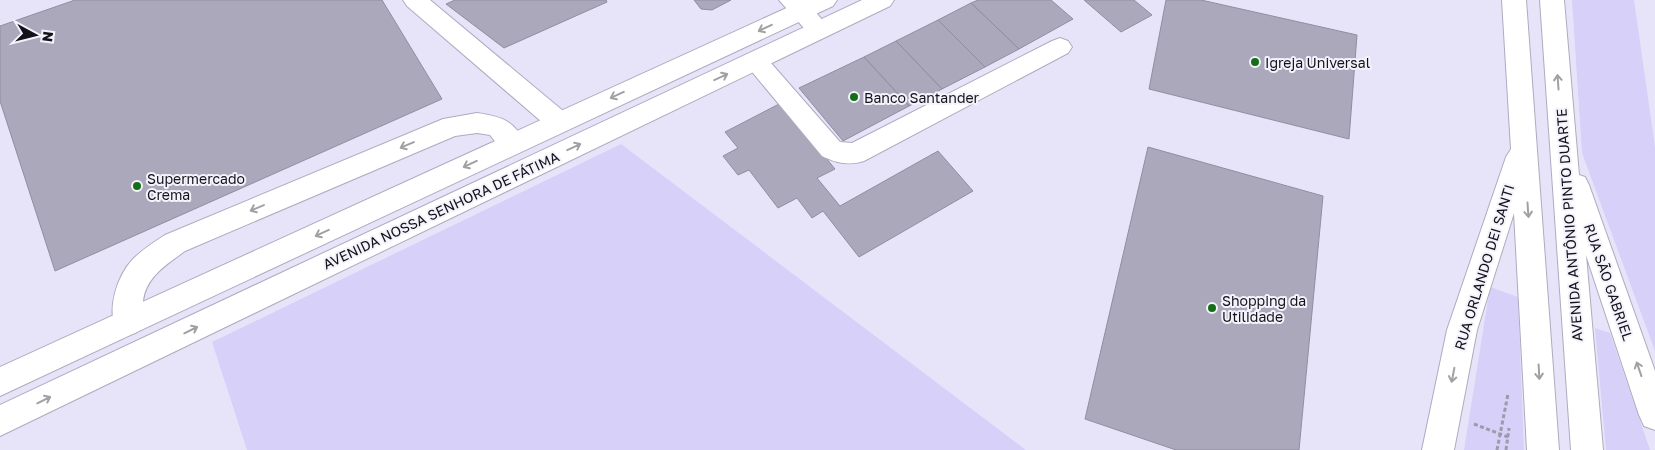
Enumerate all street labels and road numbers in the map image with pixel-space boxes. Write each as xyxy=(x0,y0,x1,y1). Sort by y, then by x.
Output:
street label: AVENIDA ANTÔNIO PINTO DUARTE xyxy=(1552,108,1586,342)
street label: AVENIDA NOSSA SENHORA DE FÁTIMA xyxy=(320,147,562,272)
street label: RUA ORLANDO DEI SANTI xyxy=(1451,182,1517,352)
street label: RUA SÃO GABRIEL xyxy=(1581,221,1637,343)

